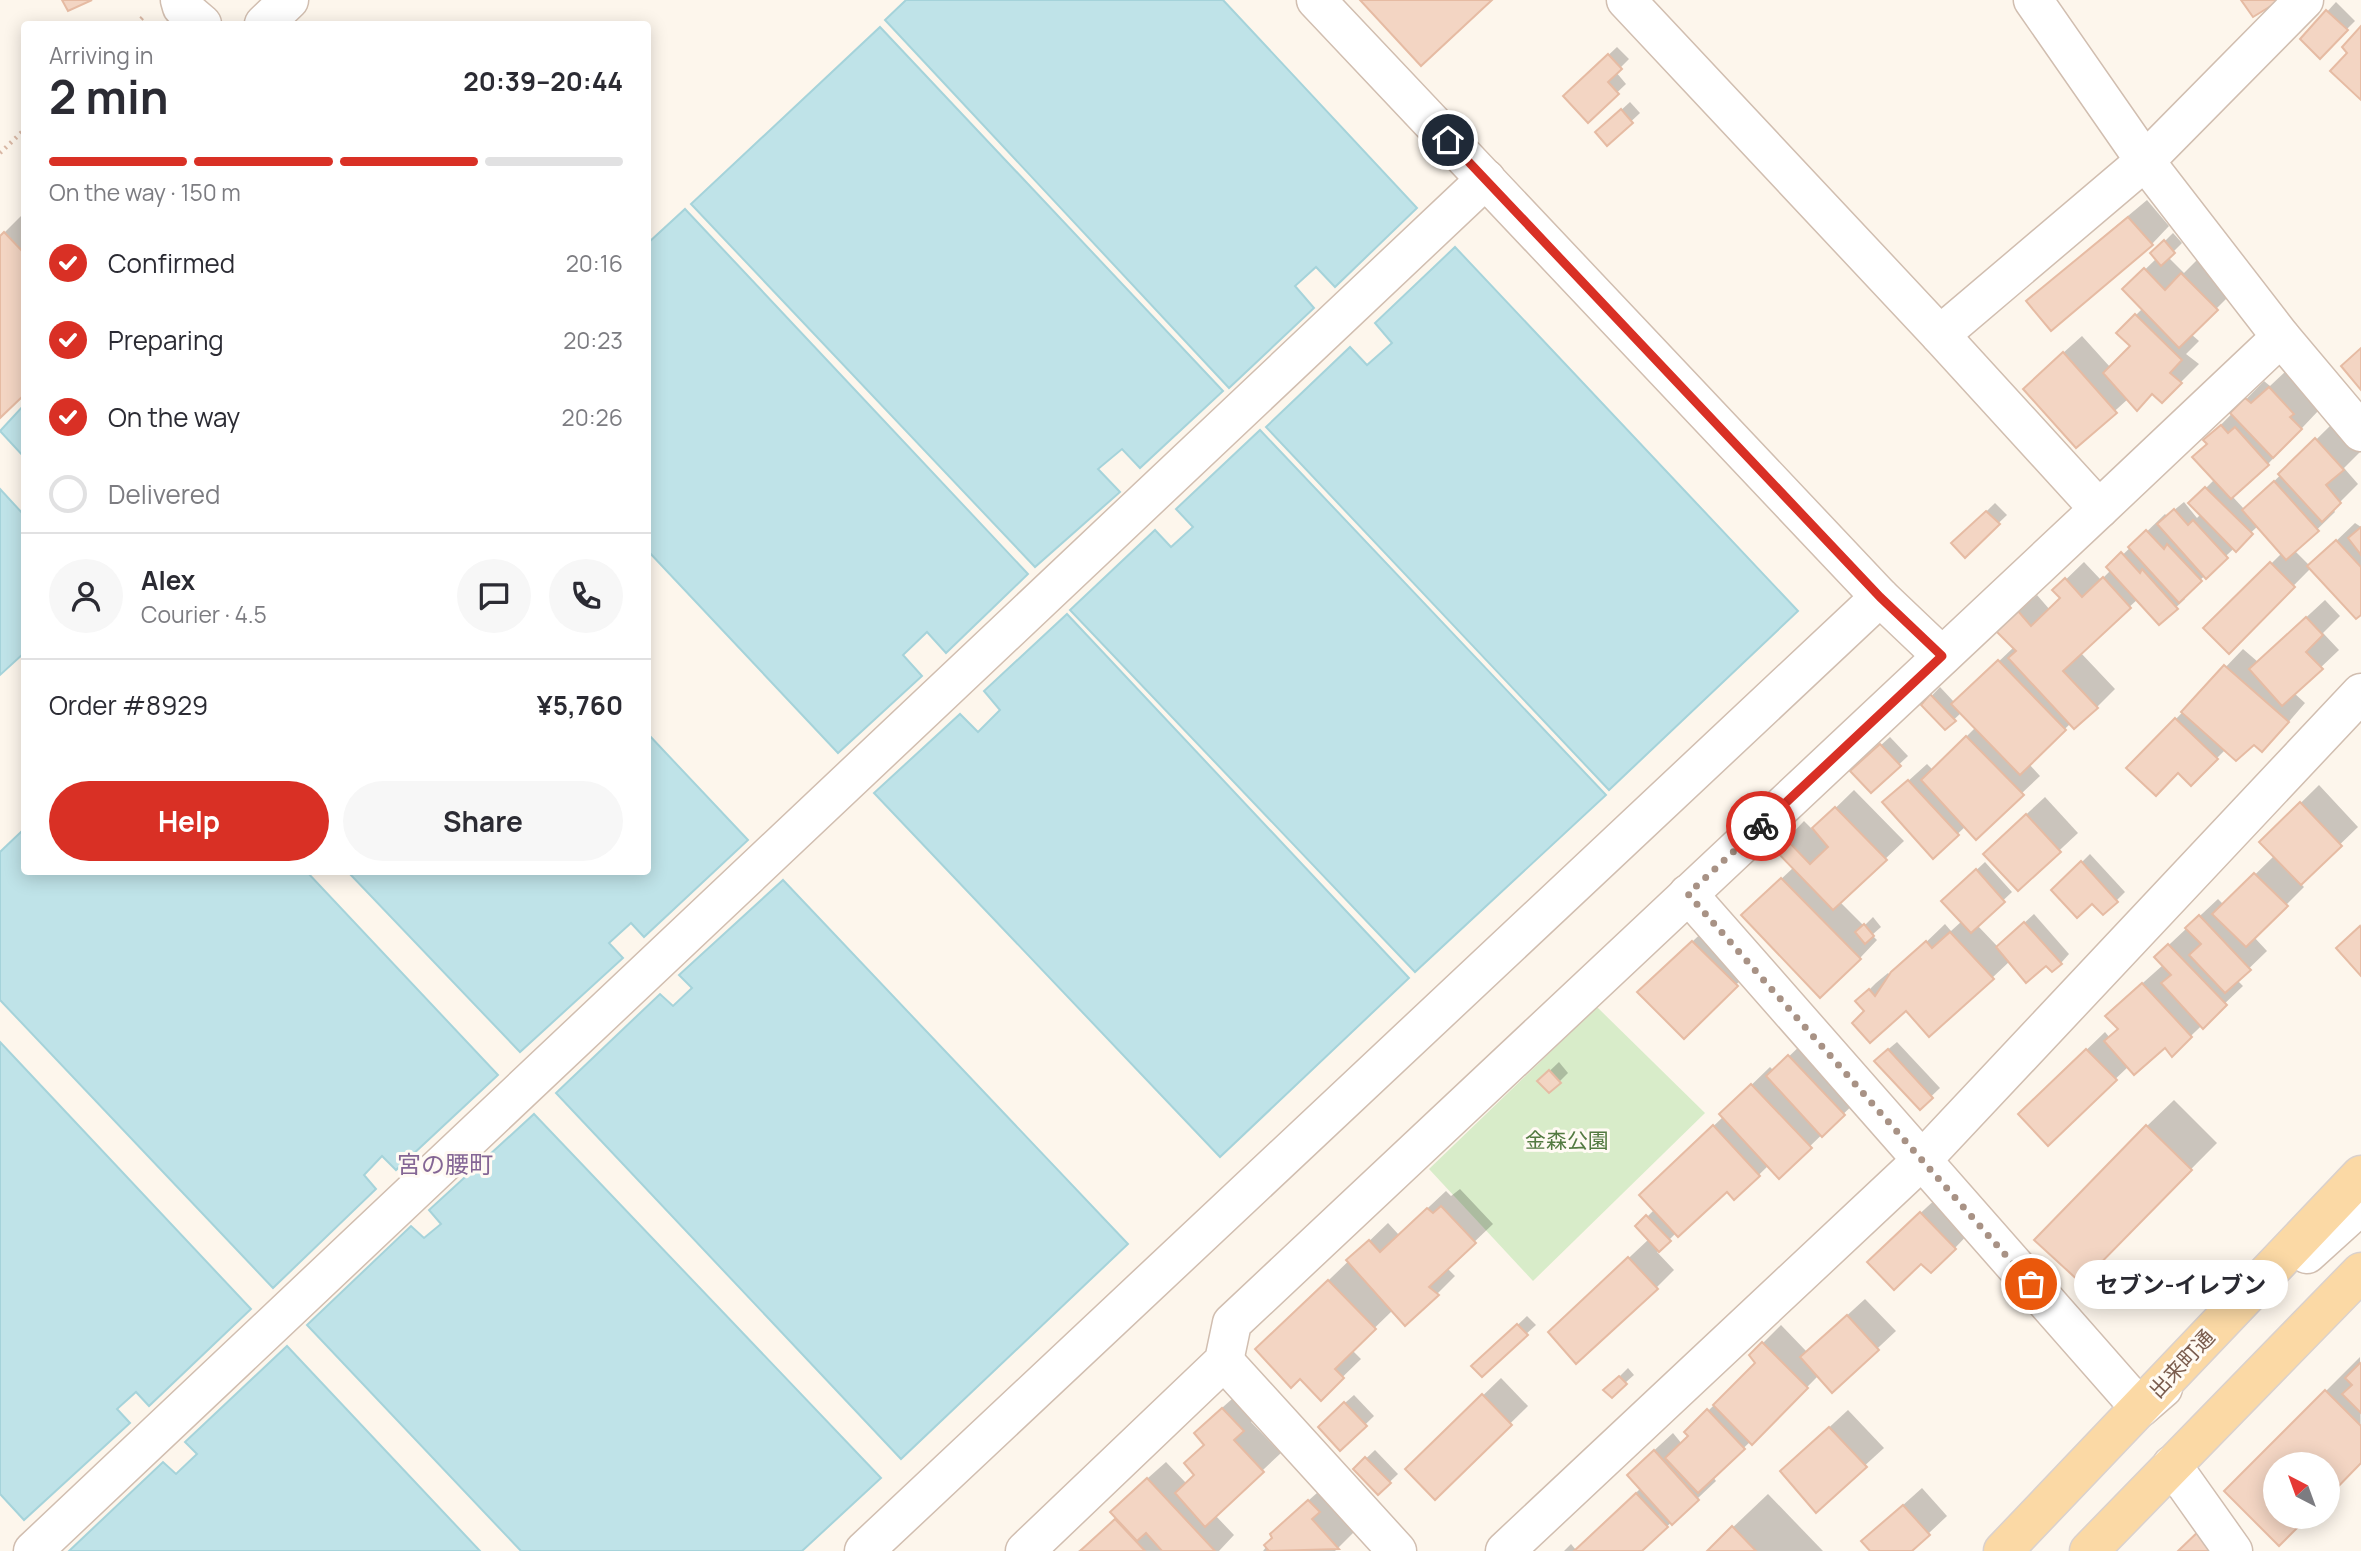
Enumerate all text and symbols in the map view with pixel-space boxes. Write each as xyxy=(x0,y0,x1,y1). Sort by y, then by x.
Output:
text: Arriving in xyxy=(49,39,154,71)
text: 20:39–20:44 xyxy=(463,63,623,99)
text: 2 min xyxy=(49,65,169,128)
pin xyxy=(1418,110,1478,170)
icon: home xyxy=(1429,121,1467,159)
text: On the way · 150 m xyxy=(49,176,241,208)
icon: check xyxy=(49,244,87,282)
text: Confirmed xyxy=(108,245,235,281)
text: 20:16 xyxy=(566,247,623,279)
icon: check xyxy=(49,321,87,359)
text: Preparing xyxy=(108,322,224,358)
text: 20:23 xyxy=(563,324,623,356)
icon: check xyxy=(49,398,87,436)
text: On the way xyxy=(108,399,240,435)
text: 20:26 xyxy=(562,401,623,433)
text: Delivered xyxy=(108,476,220,512)
button: person xyxy=(49,559,123,633)
button: chat xyxy=(457,559,531,633)
button: phone xyxy=(549,559,623,633)
text: Alex xyxy=(141,562,195,598)
text: Courier · 4.5 xyxy=(141,598,267,630)
text: Order #8929 xyxy=(49,687,208,723)
text: ¥5,760 xyxy=(537,687,623,723)
button: Help xyxy=(49,781,329,861)
button: Share xyxy=(343,781,623,861)
courier xyxy=(1726,791,1796,861)
icon: bike xyxy=(1742,807,1780,845)
park label: 金森公園 xyxy=(1525,1126,1609,1154)
district label: 宮の腰町 xyxy=(397,1147,493,1180)
pin xyxy=(2001,1254,2061,1314)
callout: セブン-イレブン xyxy=(2073,1260,2286,1308)
icon: bag xyxy=(2012,1265,2050,1303)
text: セブン-イレブン xyxy=(2096,1268,2266,1300)
street label: 出来町通 xyxy=(2142,1323,2220,1404)
north arrow xyxy=(2263,1452,2340,1530)
map controls xyxy=(2263,1452,2340,1529)

